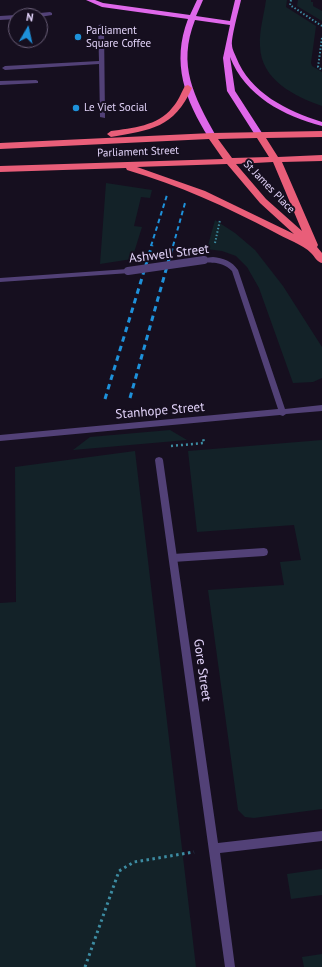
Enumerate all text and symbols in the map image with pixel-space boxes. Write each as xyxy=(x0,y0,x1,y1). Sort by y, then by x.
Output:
north arrow xyxy=(8,8,48,48)
text: N xyxy=(25,10,34,25)
place label: Parliament Square Coffee xyxy=(86,24,151,50)
marker: Parliament Square Coffee xyxy=(73,32,83,42)
place label: Le Viet Social xyxy=(84,101,147,115)
marker: Le Viet Social xyxy=(71,103,81,113)
street label: Parliament Street xyxy=(97,144,179,160)
street label: St James Place xyxy=(241,158,297,216)
street label: Ashwell Street xyxy=(128,241,210,267)
street label: Stanhope Street xyxy=(115,399,205,423)
street label: Gore Street xyxy=(190,638,214,702)

